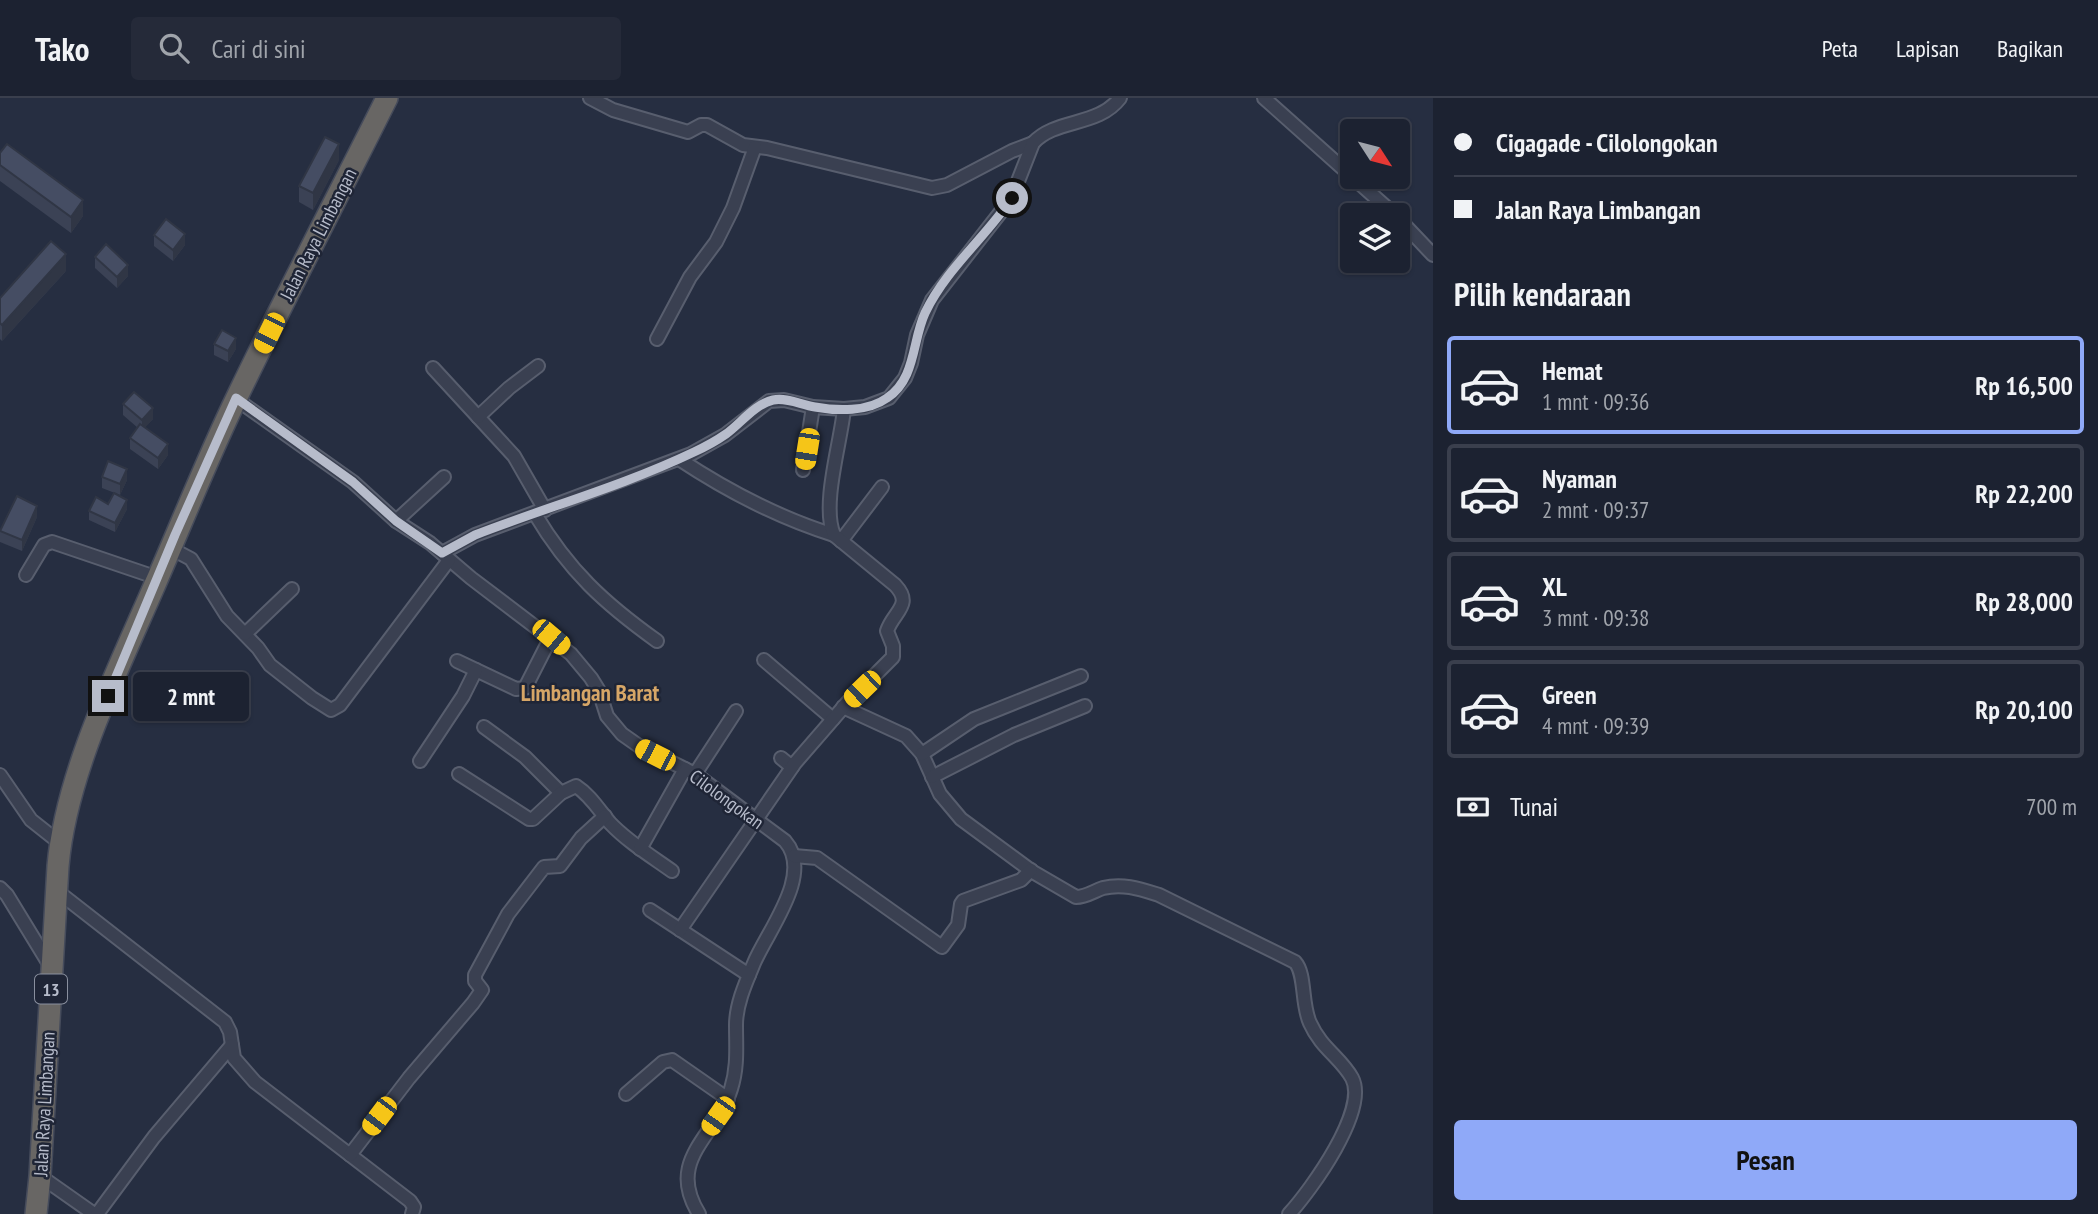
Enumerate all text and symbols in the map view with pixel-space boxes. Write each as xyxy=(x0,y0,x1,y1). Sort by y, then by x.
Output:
search box xyxy=(131,17,621,80)
text: Tako xyxy=(35,27,89,70)
icon: search xyxy=(155,29,193,67)
text: Cari di sini xyxy=(211,32,306,65)
text: Peta xyxy=(1822,33,1858,64)
text: Lapisan xyxy=(1896,33,1959,64)
text: Bagikan xyxy=(1997,33,2063,64)
north arrow xyxy=(1340,119,1410,189)
map controls xyxy=(1340,119,1410,273)
text: Cigagade - Cilolongokan xyxy=(1496,126,1718,159)
street label: Jalan Raya Limbangan xyxy=(274,164,362,305)
route start xyxy=(996,182,1028,214)
text: Jalan Raya Limbangan xyxy=(1496,193,1701,226)
button: layers xyxy=(1340,203,1410,273)
text: Pilih kendaraan xyxy=(1454,273,1631,315)
car xyxy=(251,310,288,356)
icon: car xyxy=(1458,354,1521,417)
text: Hemat xyxy=(1542,354,1603,387)
text: Rp 16,500 xyxy=(1975,369,2073,402)
text: 1 mnt · 09:36 xyxy=(1542,387,1649,416)
car xyxy=(794,427,821,471)
icon: car xyxy=(1458,462,1521,525)
text: Nyaman xyxy=(1542,462,1617,495)
text: Rp 22,200 xyxy=(1975,477,2073,510)
text: 2 mnt · 09:37 xyxy=(1542,495,1649,524)
icon: car xyxy=(1458,570,1521,633)
text: XL xyxy=(1542,570,1567,603)
text: Rp 28,000 xyxy=(1975,585,2073,618)
text: 3 mnt · 09:38 xyxy=(1542,603,1649,632)
car xyxy=(529,615,574,659)
car xyxy=(840,667,885,711)
callout: 2 mnt xyxy=(132,672,248,720)
district label: Limbangan Barat xyxy=(521,678,660,707)
icon: car xyxy=(1458,678,1521,741)
text: Green xyxy=(1542,678,1597,711)
route end xyxy=(92,680,124,712)
text: 2 mnt xyxy=(167,682,215,711)
text: Rp 20,100 xyxy=(1975,693,2073,726)
text: 4 mnt · 09:39 xyxy=(1542,711,1649,740)
car xyxy=(632,736,679,774)
street label: Cilolongokan xyxy=(685,764,769,834)
icon: cash xyxy=(1454,788,1492,826)
text: Tunai xyxy=(1510,790,1558,823)
text: 700 m xyxy=(2026,792,2077,821)
road number: 13 xyxy=(35,974,67,1004)
street label: Jalan Raya Limbangan xyxy=(28,1031,60,1178)
car xyxy=(358,1093,401,1139)
car xyxy=(698,1093,739,1139)
button: Pesan xyxy=(1454,1120,2077,1200)

